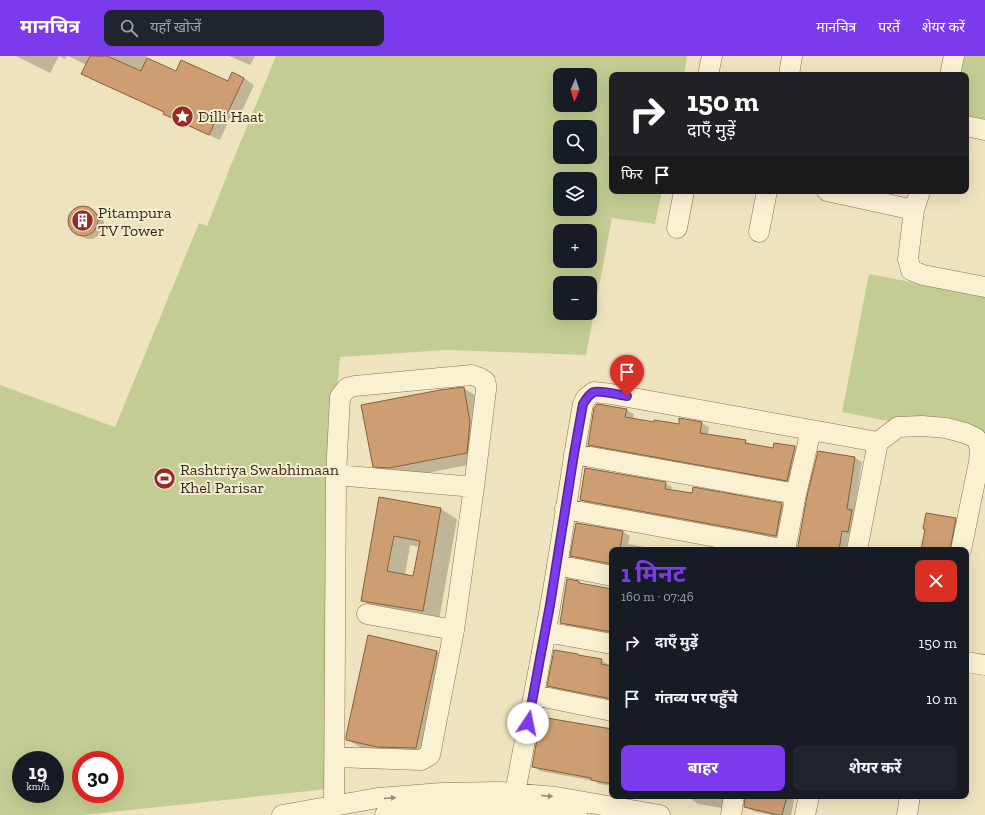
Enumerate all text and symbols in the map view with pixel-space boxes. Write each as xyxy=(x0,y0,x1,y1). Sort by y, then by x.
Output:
search box xyxy=(104,10,384,46)
text: मानचित्र xyxy=(20,15,80,38)
icon: search xyxy=(118,17,140,39)
text: यहाँ खोजें xyxy=(150,18,201,36)
text: मानचित्र xyxy=(816,19,856,36)
text: परतें xyxy=(878,19,900,36)
text: शेयर करें xyxy=(922,19,965,36)
north arrow xyxy=(553,68,597,112)
map controls xyxy=(553,68,597,320)
text: 150 m xyxy=(687,85,759,118)
icon: right xyxy=(621,88,673,140)
place icon: Dilli Haat xyxy=(170,103,196,129)
place label: Dilli Haat xyxy=(198,107,264,126)
text: दाएँ मुड़ें xyxy=(687,119,736,141)
button: search xyxy=(553,120,597,164)
icon: arrive xyxy=(651,164,673,186)
text: फिर xyxy=(621,165,643,183)
button: layers xyxy=(553,172,597,216)
place label: Pitampura TV Tower xyxy=(98,203,172,240)
building icon: Pitampura TV Tower xyxy=(70,208,96,234)
button: + xyxy=(553,224,597,268)
button: − xyxy=(553,276,597,320)
pin xyxy=(610,355,644,396)
icon: arrive xyxy=(616,361,638,383)
place label: Rashtriya Swabhimaan Khel Parisar xyxy=(180,460,340,497)
sports icon: Rashtriya Swabhimaan Khel Parisar xyxy=(152,465,178,491)
text: 1 मिनट xyxy=(621,559,686,588)
button: close xyxy=(915,560,957,602)
text: 160 m · 07:46 xyxy=(621,589,694,604)
icon: right xyxy=(621,632,643,654)
text: दाएँ मुड़ें xyxy=(655,633,698,651)
text: 150 m xyxy=(919,634,957,652)
icon: arrive xyxy=(621,688,643,710)
text: गंतव्य पर पहुँचे xyxy=(655,689,738,707)
text: 10 m xyxy=(926,690,957,708)
position arrow xyxy=(507,702,549,744)
button: बाहर xyxy=(621,745,785,791)
button: शेयर करें xyxy=(793,745,957,791)
speed limit sign: 30 xyxy=(72,751,124,803)
text: 19 xyxy=(29,760,47,784)
text: km/h xyxy=(27,781,49,793)
one-way arrow xyxy=(541,793,553,800)
one-way arrow xyxy=(384,794,396,801)

